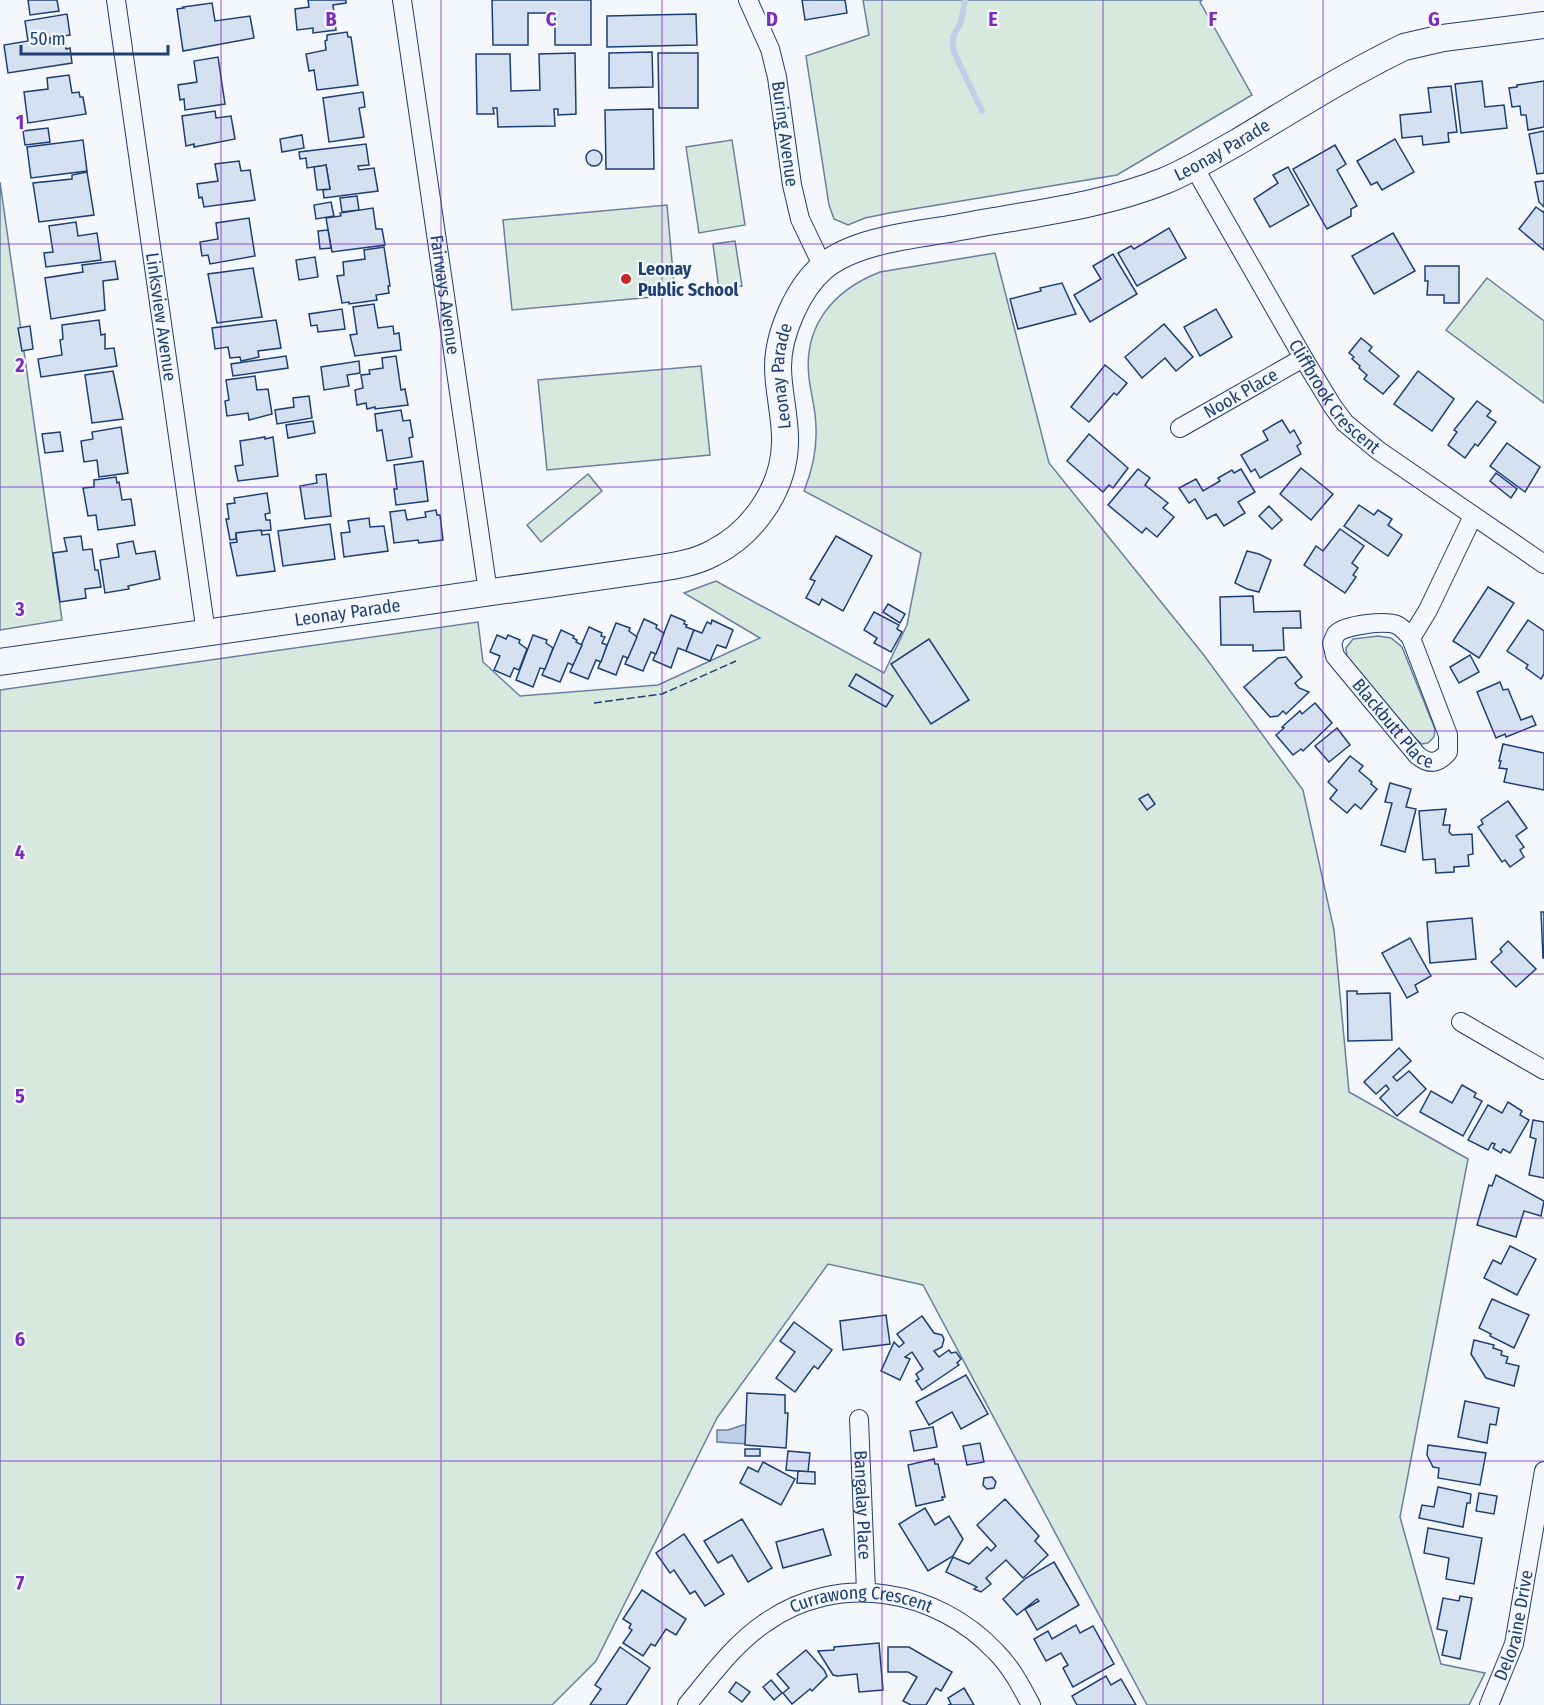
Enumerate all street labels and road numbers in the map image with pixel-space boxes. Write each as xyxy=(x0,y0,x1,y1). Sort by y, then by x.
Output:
street label: Buring Avenue xyxy=(767,80,803,188)
street label: Leonay Parade xyxy=(1171,114,1274,186)
street label: Fairways Avenue xyxy=(425,234,464,356)
street label: Linksview Avenue xyxy=(141,251,181,383)
street label: Leonay Parade xyxy=(767,320,797,430)
street label: Cliffbrook Crescent xyxy=(1284,335,1385,458)
street label: Nook Place xyxy=(1200,364,1282,423)
street label: Leonay Parade xyxy=(293,594,402,631)
street label: Blackbutt Place xyxy=(1347,674,1435,773)
street label: Bangalay Place xyxy=(849,1450,876,1560)
street label: Deloraine Drive xyxy=(1489,1568,1538,1684)
street label: Currawong Crescent xyxy=(786,1582,936,1618)

